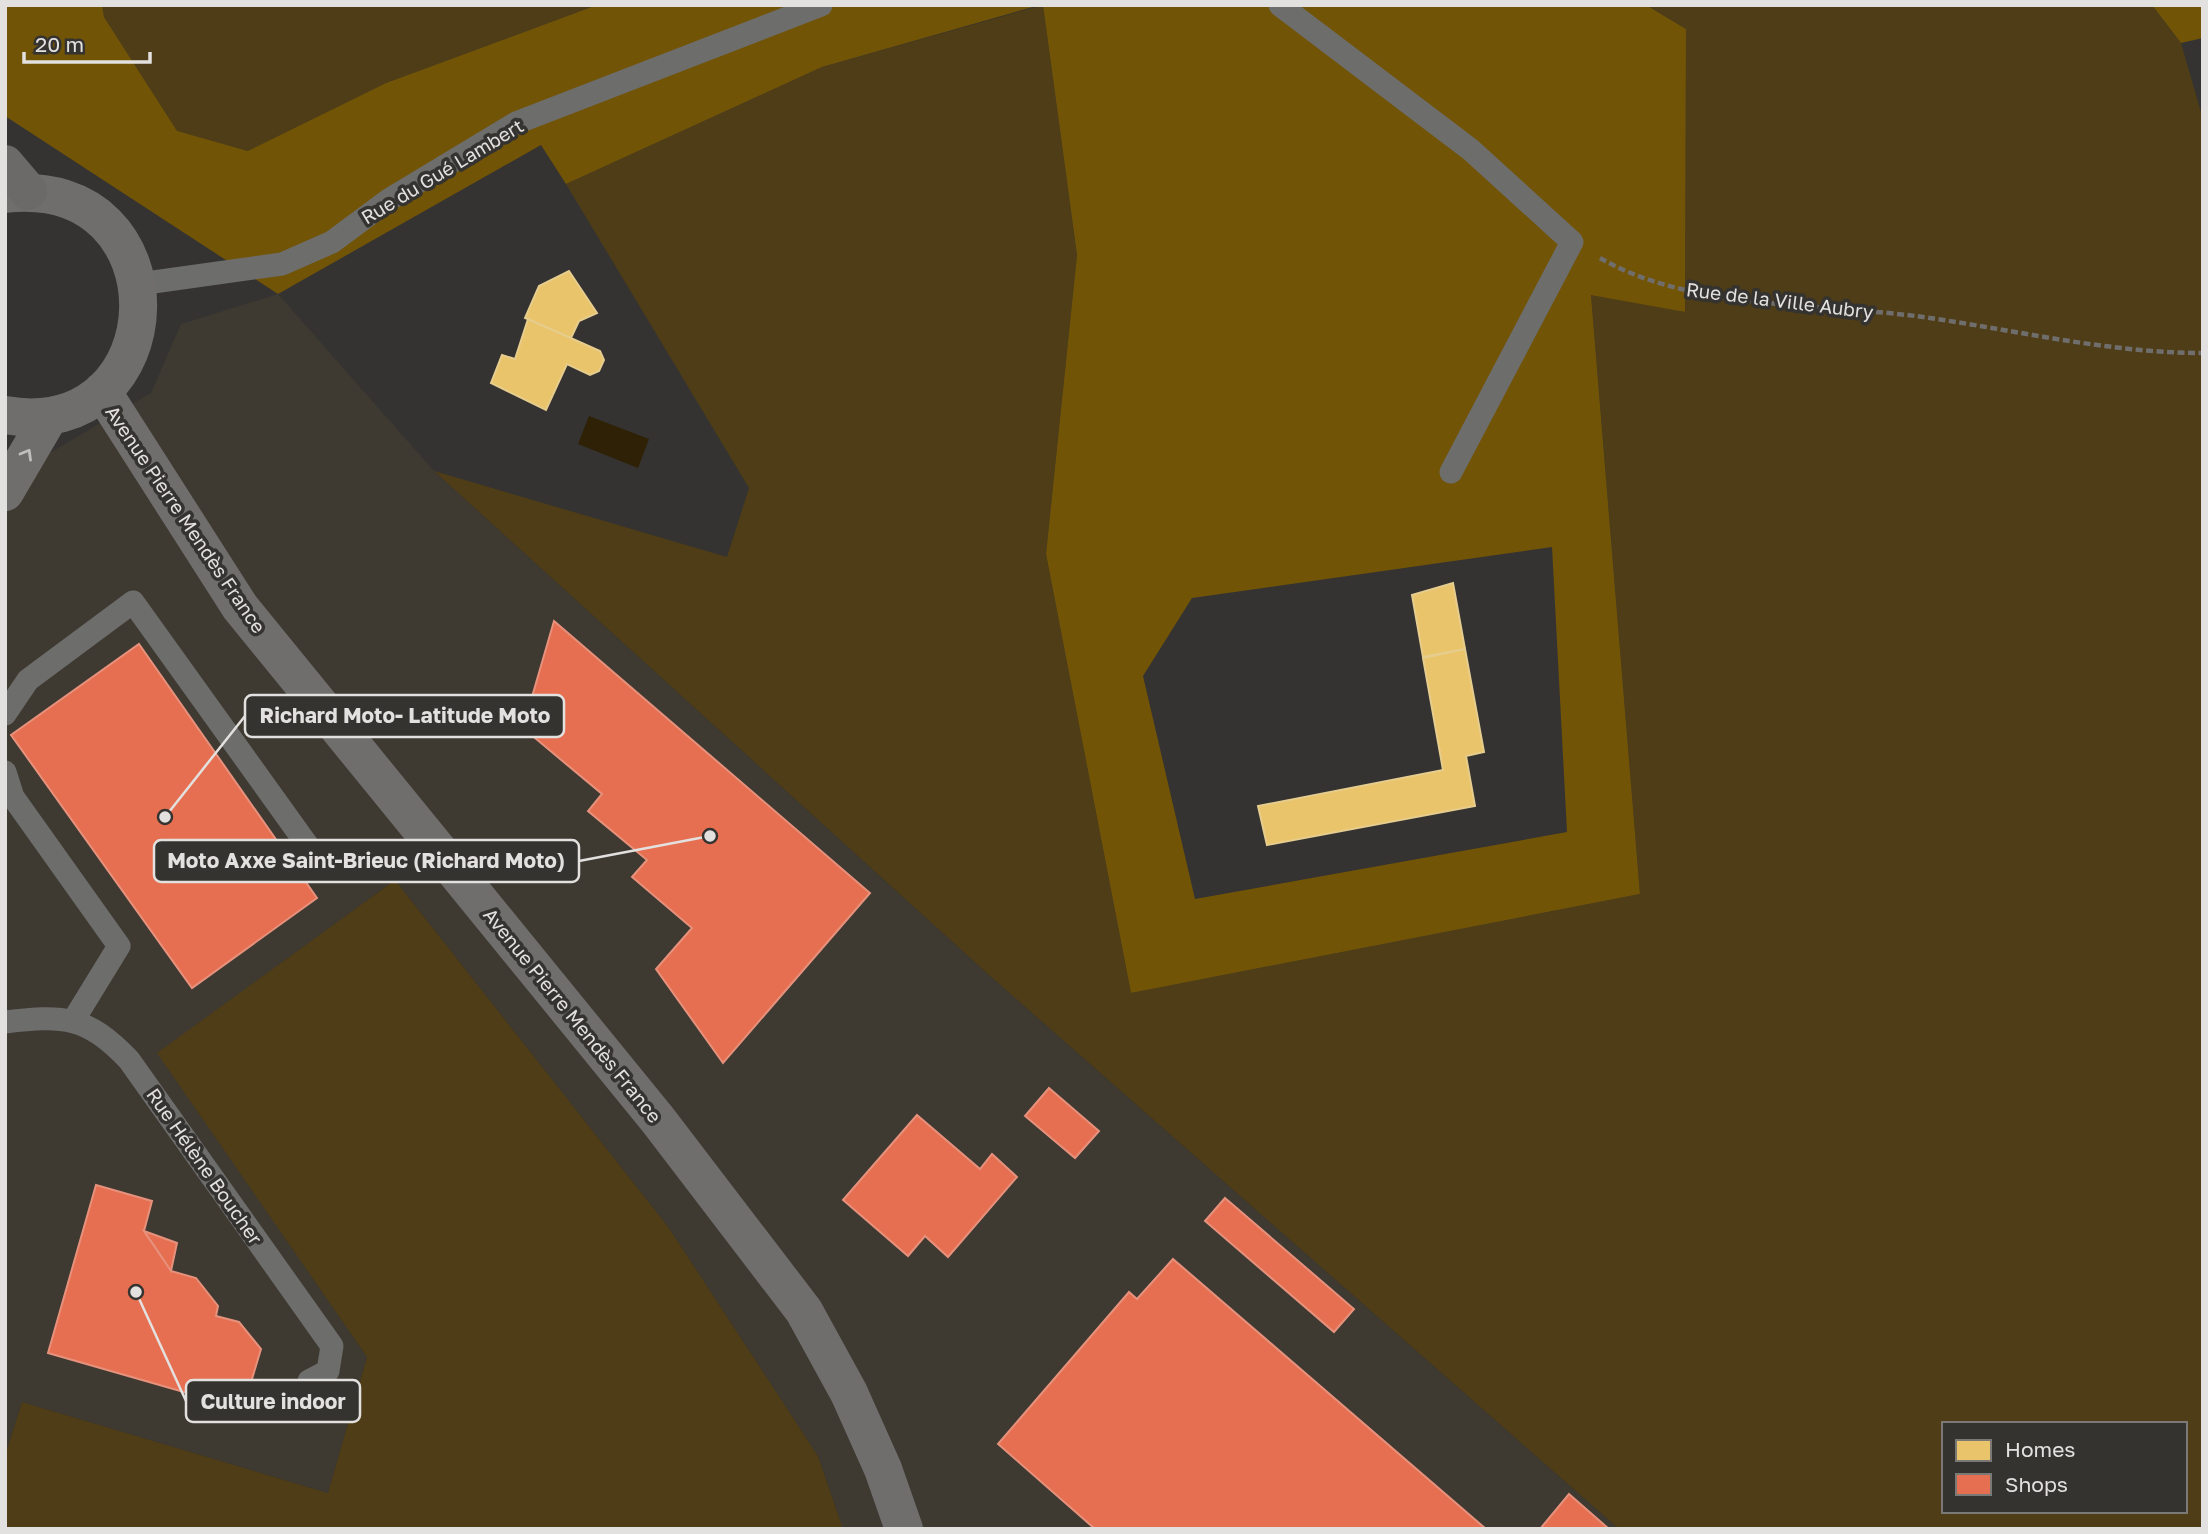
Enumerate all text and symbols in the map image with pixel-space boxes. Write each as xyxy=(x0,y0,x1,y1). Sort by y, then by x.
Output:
scale bar xyxy=(24,21,150,65)
text: 20 m xyxy=(35,31,84,57)
street label: Rue du Gué Lambert xyxy=(357,113,527,229)
street label: Rue de la Ville Aubry xyxy=(1685,277,1875,323)
street label: Avenue Pierre Mendès France xyxy=(101,401,271,637)
one-way arrow xyxy=(19,449,32,462)
callout: Richard Moto- Latitude Moto xyxy=(245,695,564,737)
text: Richard Moto- Latitude Moto xyxy=(260,702,550,728)
callout: Moto Axxe Saint-Brieuc (Richard Moto) xyxy=(154,840,579,882)
text: Moto Axxe Saint-Brieuc (Richard Moto) xyxy=(167,847,565,873)
street label: Avenue Pierre Mendès France xyxy=(479,903,667,1127)
street label: Rue Hélène Boucher xyxy=(142,1083,268,1249)
callout: Culture indoor xyxy=(186,1380,360,1422)
text: Culture indoor xyxy=(200,1388,346,1414)
legend xyxy=(1942,1422,2187,1513)
text: Homes xyxy=(2005,1436,2075,1462)
text: Shops xyxy=(2005,1471,2068,1497)

